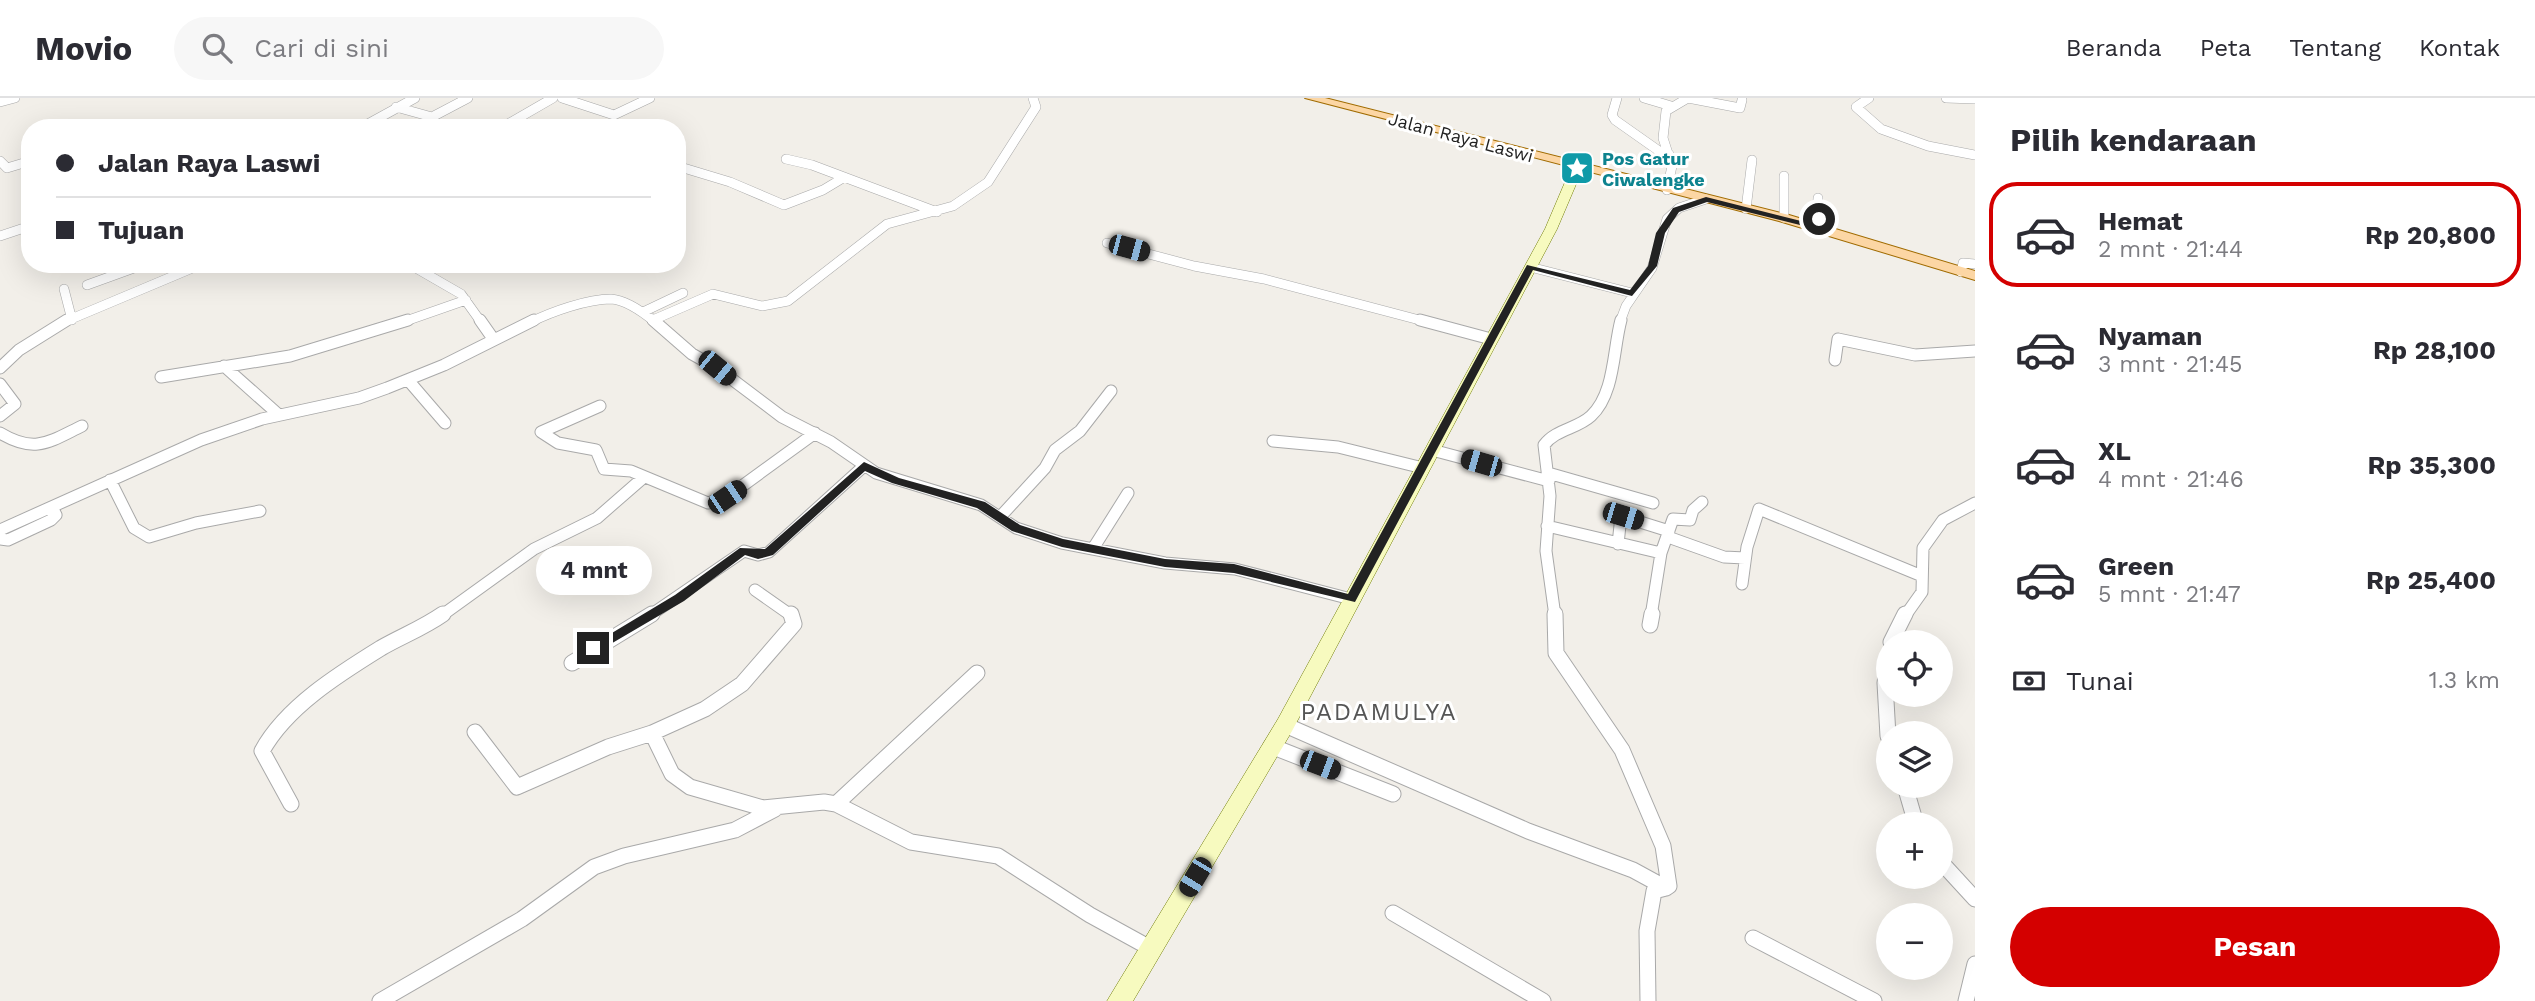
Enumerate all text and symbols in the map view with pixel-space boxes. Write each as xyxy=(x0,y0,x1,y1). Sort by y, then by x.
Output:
search box xyxy=(174,17,664,80)
text: Movio xyxy=(35,29,132,68)
icon: search xyxy=(198,29,236,67)
text: Cari di sini xyxy=(254,33,389,63)
text: Beranda xyxy=(2066,34,2162,62)
text: Peta xyxy=(2200,34,2251,62)
text: Tentang xyxy=(2289,34,2381,62)
text: Kontak xyxy=(2419,34,2500,62)
street label: Jalan Raya Laswi xyxy=(1386,108,1536,166)
text: Pilih kendaraan xyxy=(2010,121,2257,159)
text: Jalan Raya Laswi xyxy=(98,148,320,178)
place label: Pos Gatur Ciwalengke xyxy=(1602,148,1705,190)
place icon: Pos Gatur Ciwalengke xyxy=(1558,149,1596,187)
route start xyxy=(1803,203,1835,235)
icon: car xyxy=(2014,203,2077,266)
text: Hemat xyxy=(2098,206,2183,236)
text: Tujuan xyxy=(98,215,184,245)
text: Rp 20,800 xyxy=(2365,220,2496,250)
car xyxy=(1106,232,1153,264)
text: 2 mnt · 21:44 xyxy=(2098,236,2243,263)
icon: car xyxy=(2014,318,2077,381)
text: Nyaman xyxy=(2098,321,2202,351)
text: Rp 28,100 xyxy=(2373,335,2496,365)
car xyxy=(695,347,740,389)
text: 3 mnt · 21:45 xyxy=(2098,351,2242,378)
icon: car xyxy=(2014,433,2077,496)
text: XL xyxy=(2098,436,2131,466)
car xyxy=(1458,447,1505,479)
text: Rp 35,300 xyxy=(2367,450,2496,480)
text: 4 mnt · 21:46 xyxy=(2098,466,2244,493)
car xyxy=(704,477,751,517)
car xyxy=(1600,500,1647,532)
callout: 4 mnt xyxy=(535,546,651,596)
icon: car xyxy=(2014,548,2077,611)
text: Green xyxy=(2098,551,2174,581)
text: 4 mnt xyxy=(560,557,628,584)
text: Rp 25,400 xyxy=(2366,565,2496,595)
text: 5 mnt · 21:47 xyxy=(2098,581,2241,608)
map controls xyxy=(1876,630,1953,980)
button: locate xyxy=(1876,630,1953,707)
route end xyxy=(577,632,609,664)
icon: cash xyxy=(2010,662,2048,700)
text: Tunai xyxy=(2066,666,2134,696)
text: 1.3 km xyxy=(2429,667,2500,694)
district label: PADAMULYA xyxy=(1300,698,1458,726)
button: layers xyxy=(1876,721,1953,798)
car xyxy=(1297,748,1344,782)
button: + xyxy=(1876,812,1953,889)
car xyxy=(1176,854,1215,900)
button: − xyxy=(1876,903,1953,980)
button: Pesan xyxy=(2010,907,2500,987)

